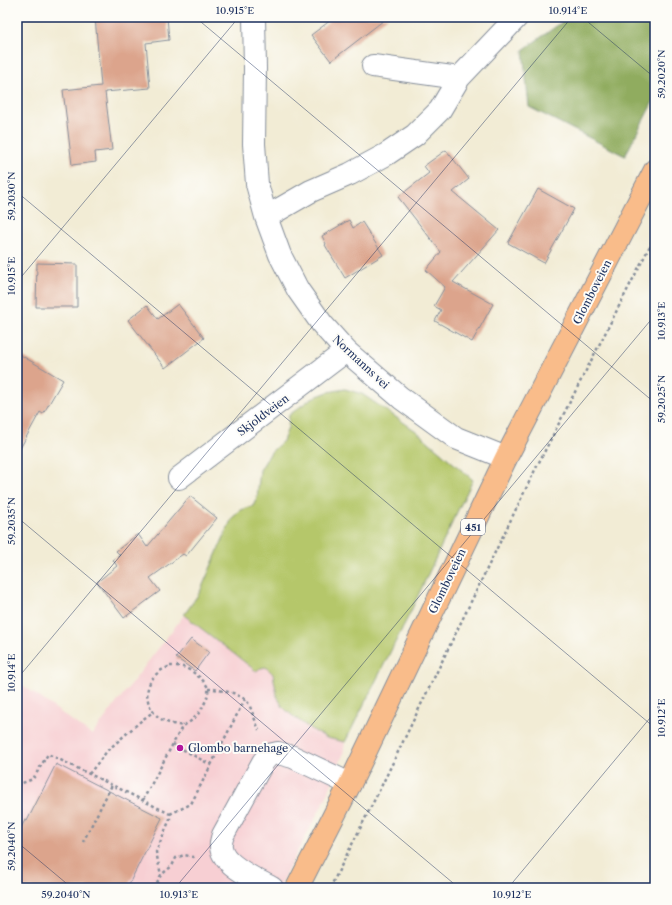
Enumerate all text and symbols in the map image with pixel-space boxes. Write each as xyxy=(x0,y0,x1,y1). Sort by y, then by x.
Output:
text: 10.915°E xyxy=(216,4,254,17)
text: 10.914°E xyxy=(549,4,587,17)
text: 59.2020°N xyxy=(655,49,668,99)
text: 59.2030°N xyxy=(5,172,18,220)
text: 10.915°E xyxy=(5,257,18,295)
street label: Glomboveien xyxy=(570,257,614,327)
text: 10.913°E xyxy=(655,302,668,340)
street label: Normanns vei xyxy=(330,332,393,392)
text: 59.2025°N xyxy=(655,375,668,423)
street label: Skjoldveien xyxy=(234,391,292,439)
text: 59.2035°N xyxy=(5,497,18,545)
road number: 451 xyxy=(461,519,485,535)
street label: Glomboveien xyxy=(425,546,469,616)
text: 10.914°E xyxy=(5,654,18,692)
text: 10.912°E xyxy=(655,699,668,737)
place label: Glombo barnehage xyxy=(188,741,288,755)
marker: Glombo barnehage xyxy=(175,743,185,753)
text: 59.2040°N xyxy=(5,821,18,871)
text: 59.2040°N xyxy=(41,888,91,901)
text: 10.913°E xyxy=(160,888,198,901)
text: 10.912°E xyxy=(493,888,531,901)

